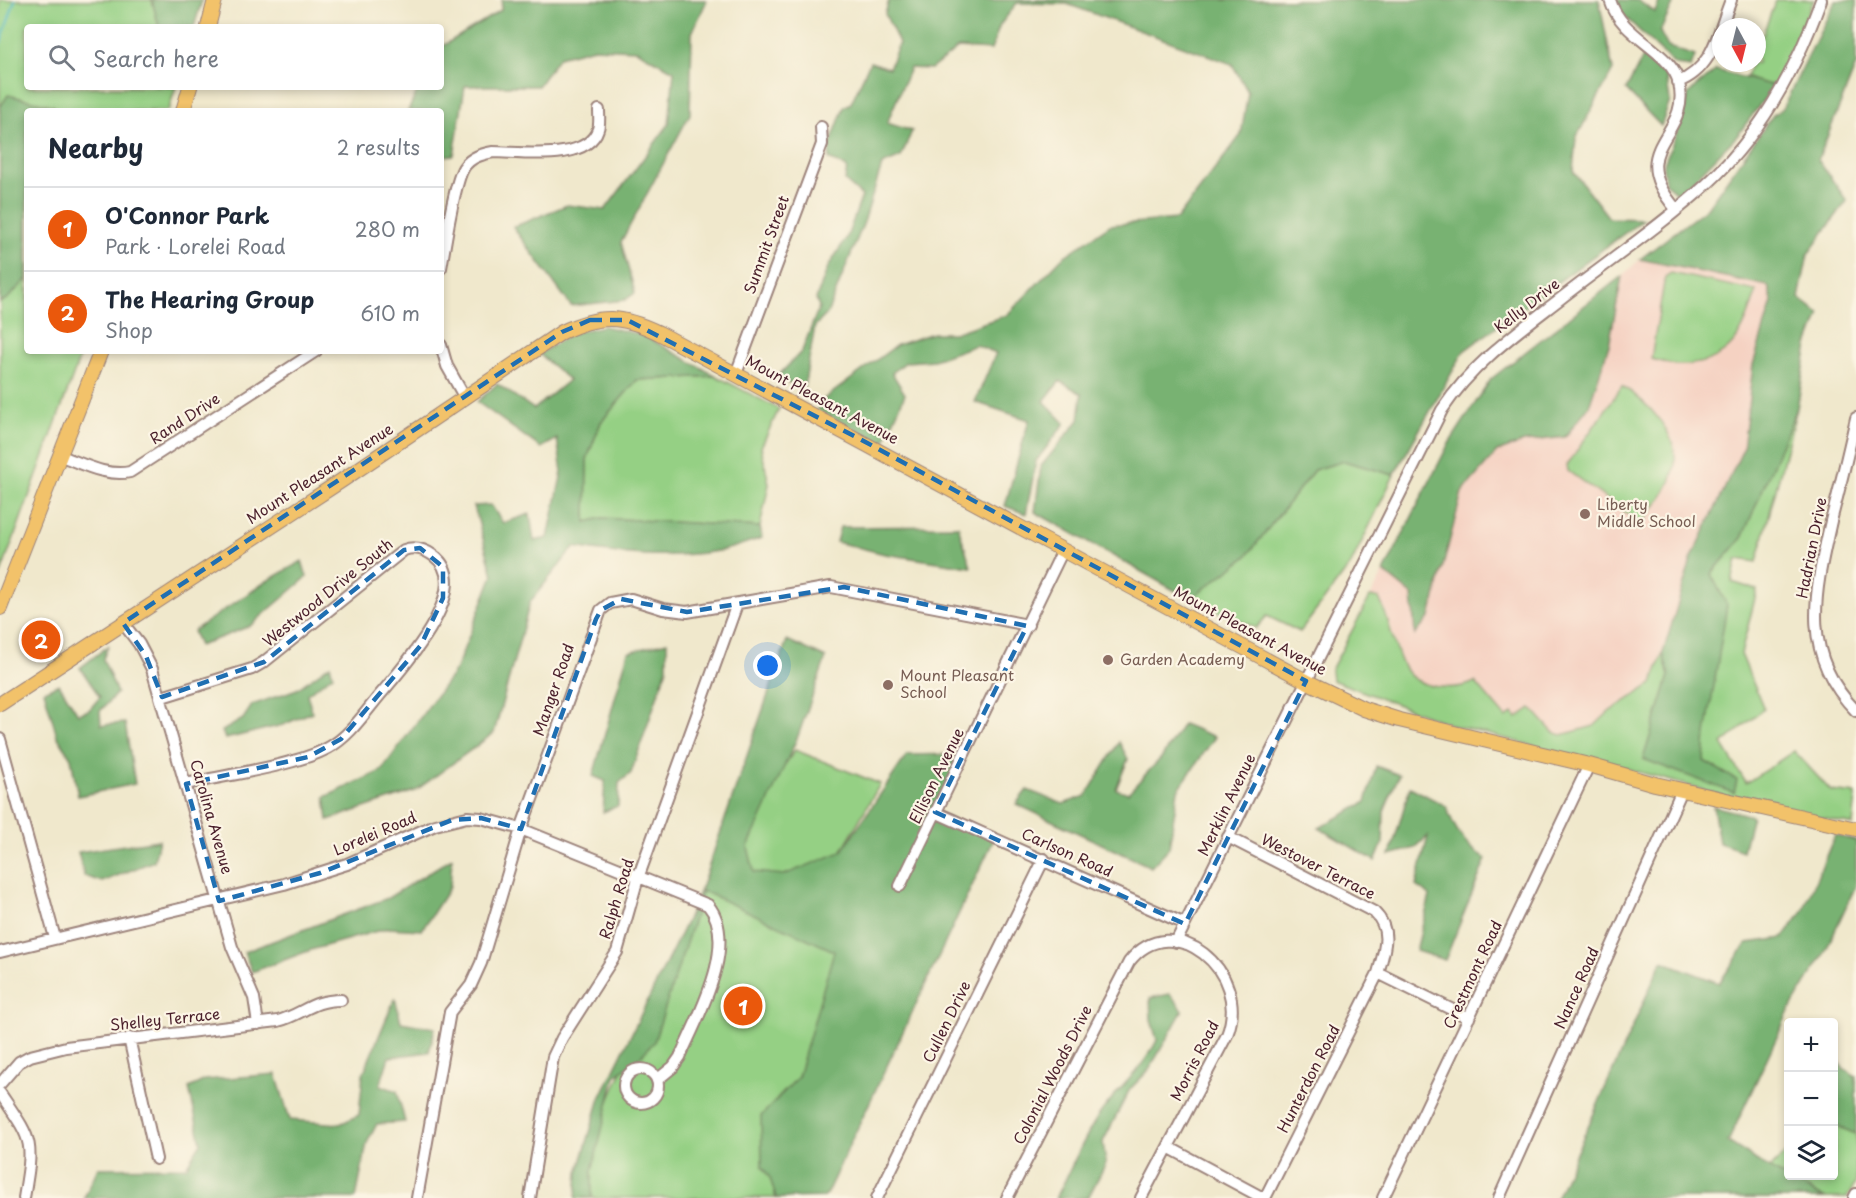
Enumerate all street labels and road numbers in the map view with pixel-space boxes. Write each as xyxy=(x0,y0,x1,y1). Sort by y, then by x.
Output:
street label: Summit Street xyxy=(737,192,794,297)
street label: Kelly Drive xyxy=(1488,272,1564,338)
street label: Mount Pleasant Avenue xyxy=(742,348,903,449)
street label: Rand Drive xyxy=(144,386,224,449)
street label: Mount Pleasant Avenue xyxy=(241,417,397,529)
street label: Hadrian Drive xyxy=(1789,495,1832,600)
street label: Westwood Drive South xyxy=(257,532,397,652)
street label: Mount Pleasant Avenue xyxy=(1170,579,1331,680)
street label: Manger Road xyxy=(526,640,579,739)
street label: Ellison Avenue xyxy=(902,724,969,827)
street label: Merklin Avenue xyxy=(1191,749,1260,859)
street label: Carolina Avenue xyxy=(185,757,240,877)
street label: Lorelei Road xyxy=(329,805,420,861)
street label: Carlson Road xyxy=(1018,821,1117,882)
street label: Westover Terrace xyxy=(1258,827,1380,904)
street label: Ralph Road xyxy=(592,855,639,942)
street label: Crestmont Road xyxy=(1436,916,1507,1032)
street label: Nance Road xyxy=(1547,943,1604,1032)
street label: Cullen Drive xyxy=(916,976,975,1066)
street label: Shelley Terrace xyxy=(109,1001,221,1036)
street label: Colonial Woods Drive xyxy=(1007,1001,1097,1148)
street label: Morris Road xyxy=(1163,1016,1224,1105)
street label: Hunterdon Road xyxy=(1271,1020,1345,1136)

